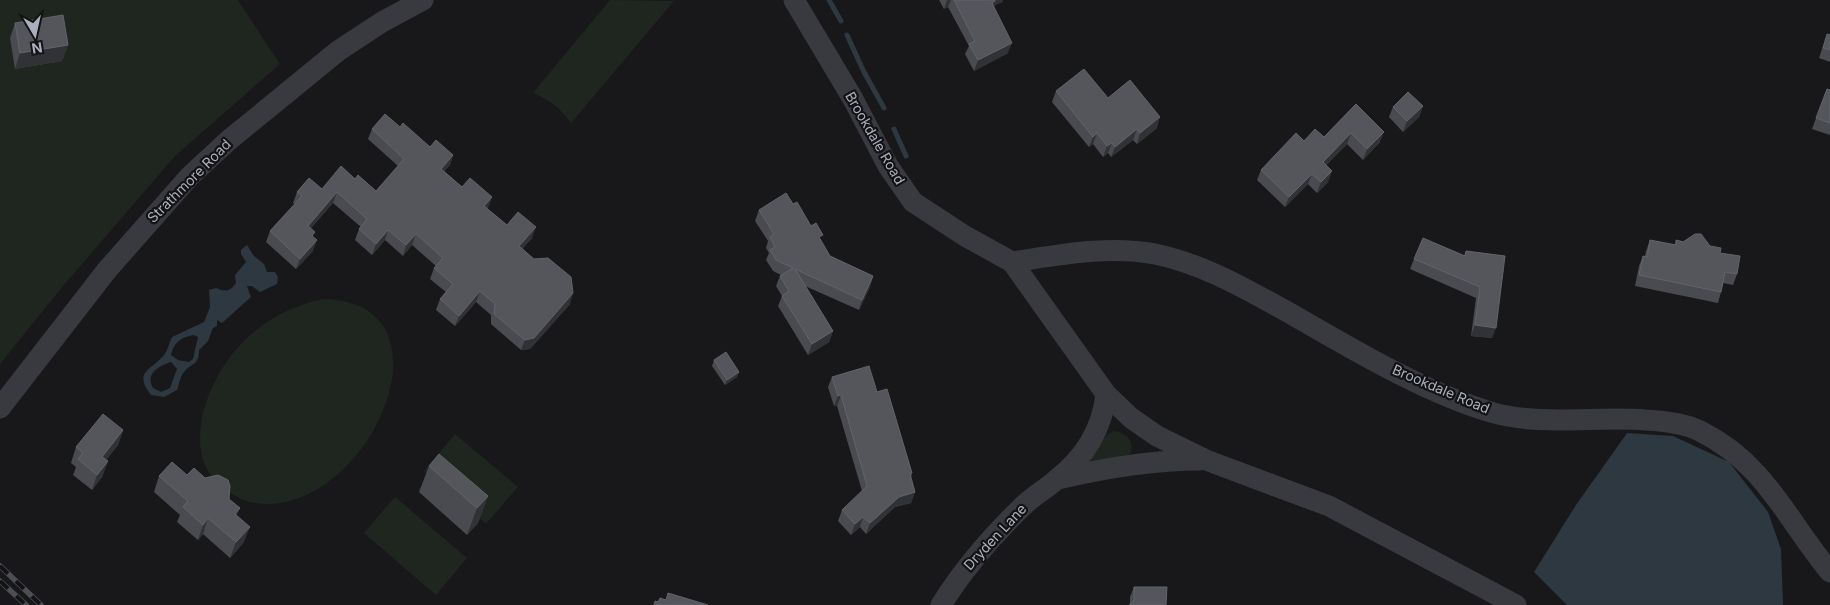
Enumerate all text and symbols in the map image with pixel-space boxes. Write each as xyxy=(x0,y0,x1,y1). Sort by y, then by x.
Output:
north arrow xyxy=(10,10,60,60)
text: N xyxy=(31,39,44,58)
street label: Brookdale Road xyxy=(842,88,909,187)
street label: Strathmore Road xyxy=(143,135,234,226)
street label: Brookdale Road xyxy=(1390,360,1492,417)
street label: Dryden Lane xyxy=(960,500,1030,573)

